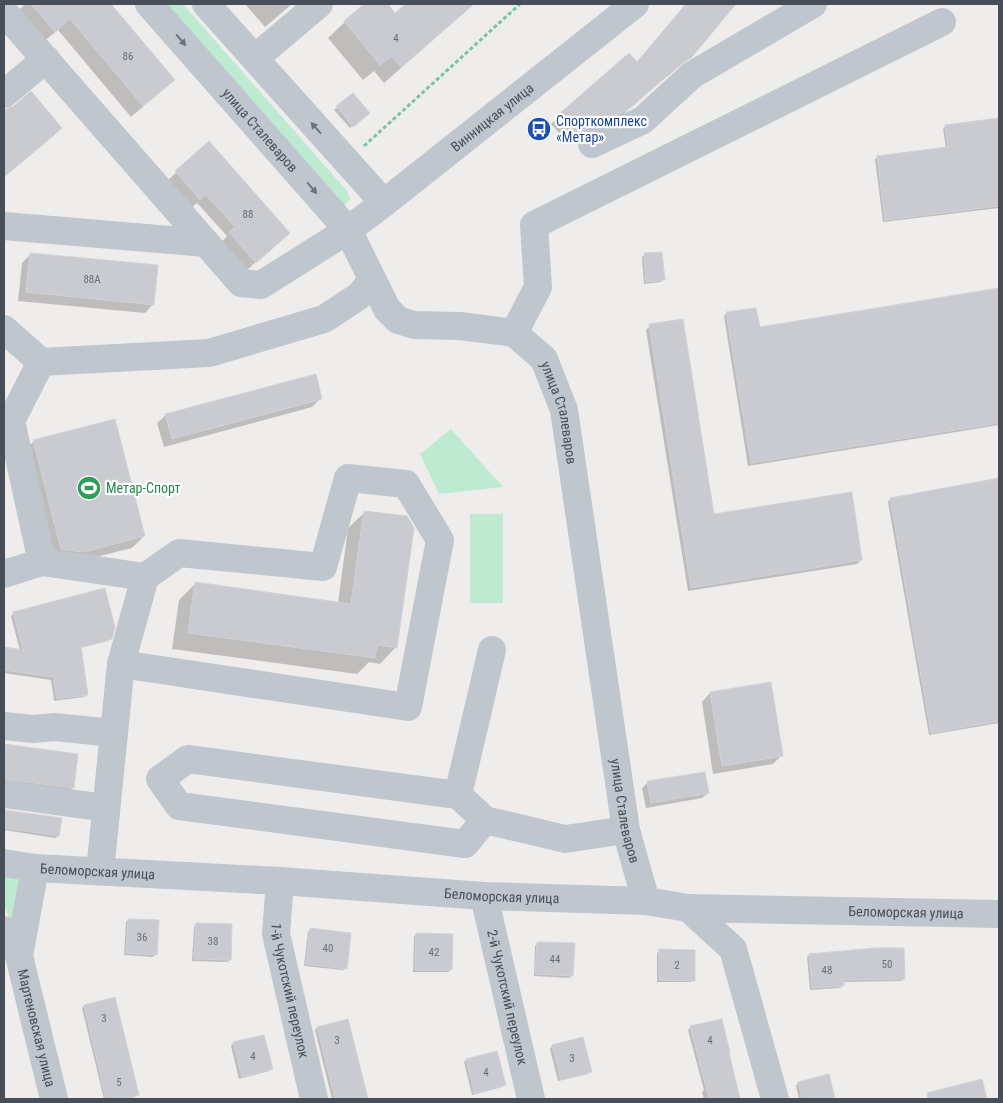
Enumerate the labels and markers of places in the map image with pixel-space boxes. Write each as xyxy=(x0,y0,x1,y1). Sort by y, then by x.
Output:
place label: Спорткомплекс «Метар» xyxy=(556,113,647,145)
bus stop icon: Спорткомплекс «Метар» xyxy=(526,116,552,142)
sports icon: Метар-Спорт xyxy=(76,475,102,501)
place label: Метар-Спорт xyxy=(106,480,180,496)

